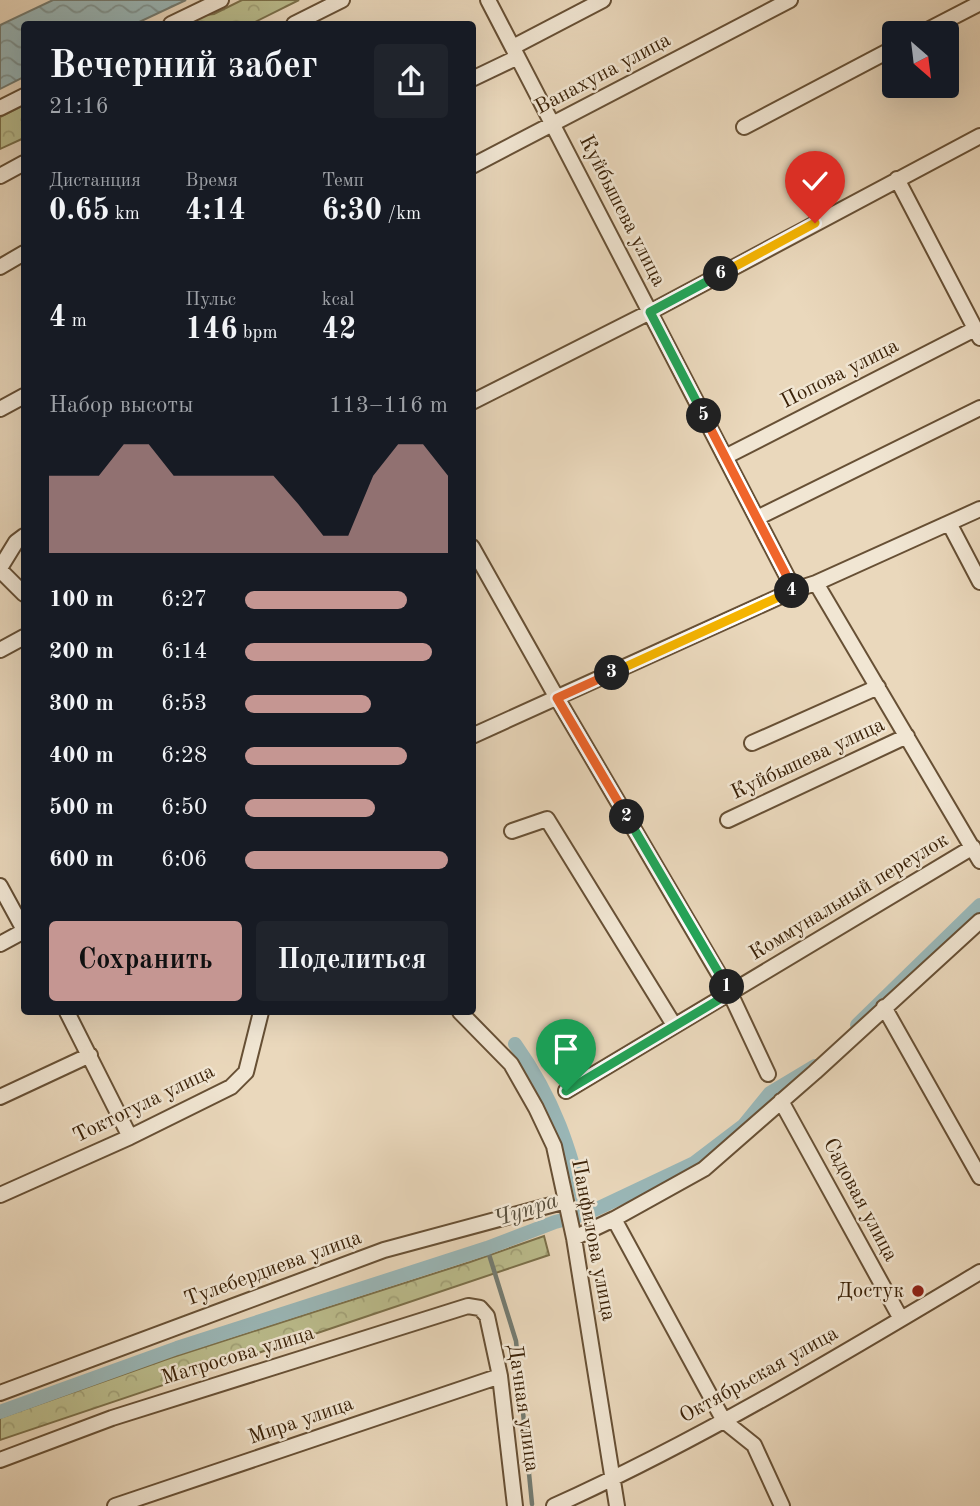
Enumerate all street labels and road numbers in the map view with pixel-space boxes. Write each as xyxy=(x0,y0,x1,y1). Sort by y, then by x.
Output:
street label: Ванахуна улица xyxy=(532,29,674,119)
street label: Куйбышева улица xyxy=(575,132,669,290)
street label: Попова улица xyxy=(778,335,902,413)
street label: Куйбышева улица xyxy=(728,714,888,804)
street label: Коммунальный переулок xyxy=(746,829,952,965)
street label: Токтогула улица xyxy=(70,1061,218,1147)
street label: Садовая улица xyxy=(819,1135,901,1265)
street label: Панфилова улица xyxy=(567,1157,619,1323)
street label: Тулебердиева улица xyxy=(182,1227,364,1311)
street label: Матросова улица xyxy=(159,1323,317,1389)
street label: Октябрьская улица xyxy=(676,1323,842,1427)
street label: Дачная улица xyxy=(504,1343,542,1473)
street label: Мира улица xyxy=(246,1393,356,1449)

